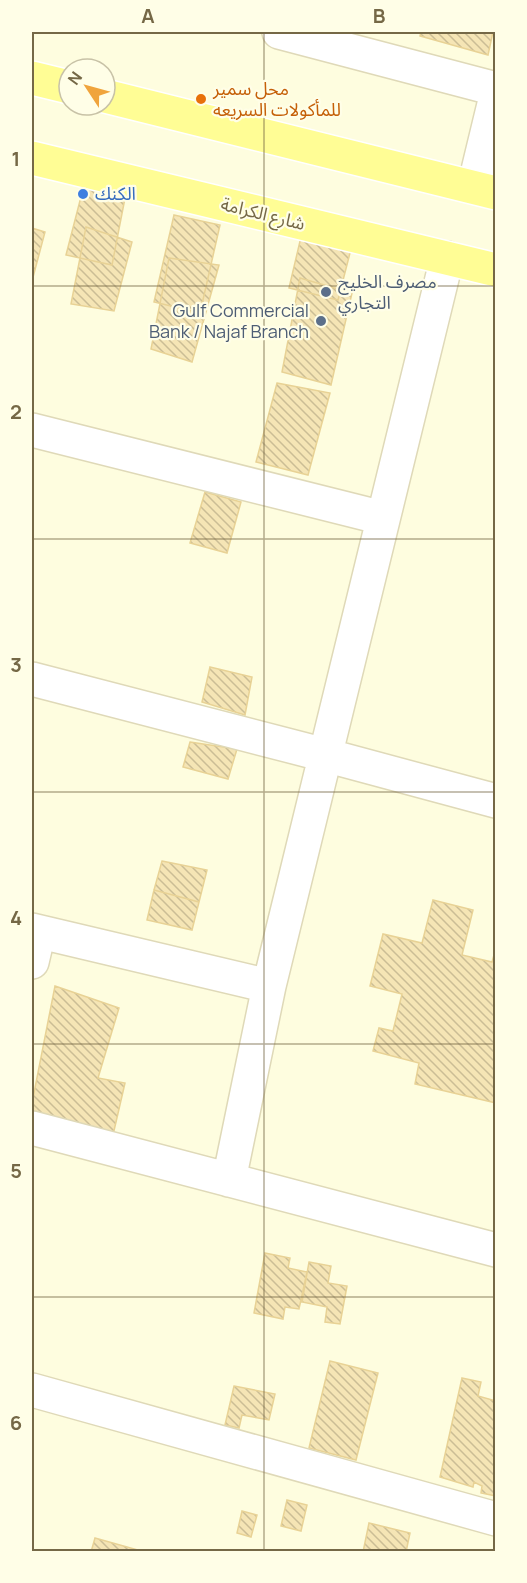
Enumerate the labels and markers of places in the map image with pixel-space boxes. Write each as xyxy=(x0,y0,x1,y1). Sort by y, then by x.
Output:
place label: محل سمير للمأكولات السريعه xyxy=(212,76,341,121)
marker: محل سمير للمأكولات السريعه xyxy=(194,92,208,106)
place label: الكنك xyxy=(95,181,136,205)
marker: الكنك xyxy=(76,187,90,201)
place label: مصرف الخليج التجاري xyxy=(338,269,437,316)
marker: مصرف الخليج التجاري xyxy=(319,285,333,299)
place label: Gulf Commercial Bank / Najaf Branch xyxy=(149,298,309,343)
marker: Gulf Commercial Bank / Najaf Branch xyxy=(314,314,328,328)

